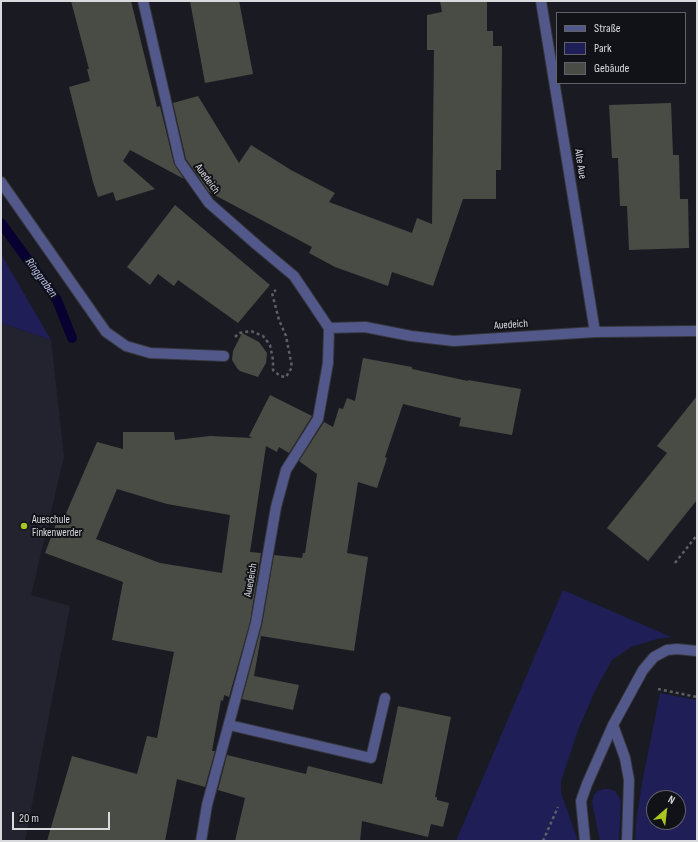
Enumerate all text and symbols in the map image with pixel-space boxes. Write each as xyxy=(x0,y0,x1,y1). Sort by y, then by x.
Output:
legend xyxy=(556,12,686,84)
text: Straße xyxy=(594,21,621,36)
text: Park xyxy=(594,41,612,56)
text: Gebäude xyxy=(594,61,629,76)
street label: Alte Aue xyxy=(571,148,589,180)
street label: Auedeich xyxy=(192,161,222,197)
water label: Ringgraben xyxy=(22,256,60,300)
street label: Auedeich xyxy=(494,317,528,333)
place label: Aueschule Finkenwerder xyxy=(32,513,82,539)
marker: Aueschule Finkenwerder xyxy=(19,521,29,531)
street label: Auedeich xyxy=(242,562,260,598)
north arrow xyxy=(646,790,686,830)
text: N xyxy=(666,793,677,807)
scale bar xyxy=(14,804,112,830)
text: 20 m xyxy=(19,811,39,826)

